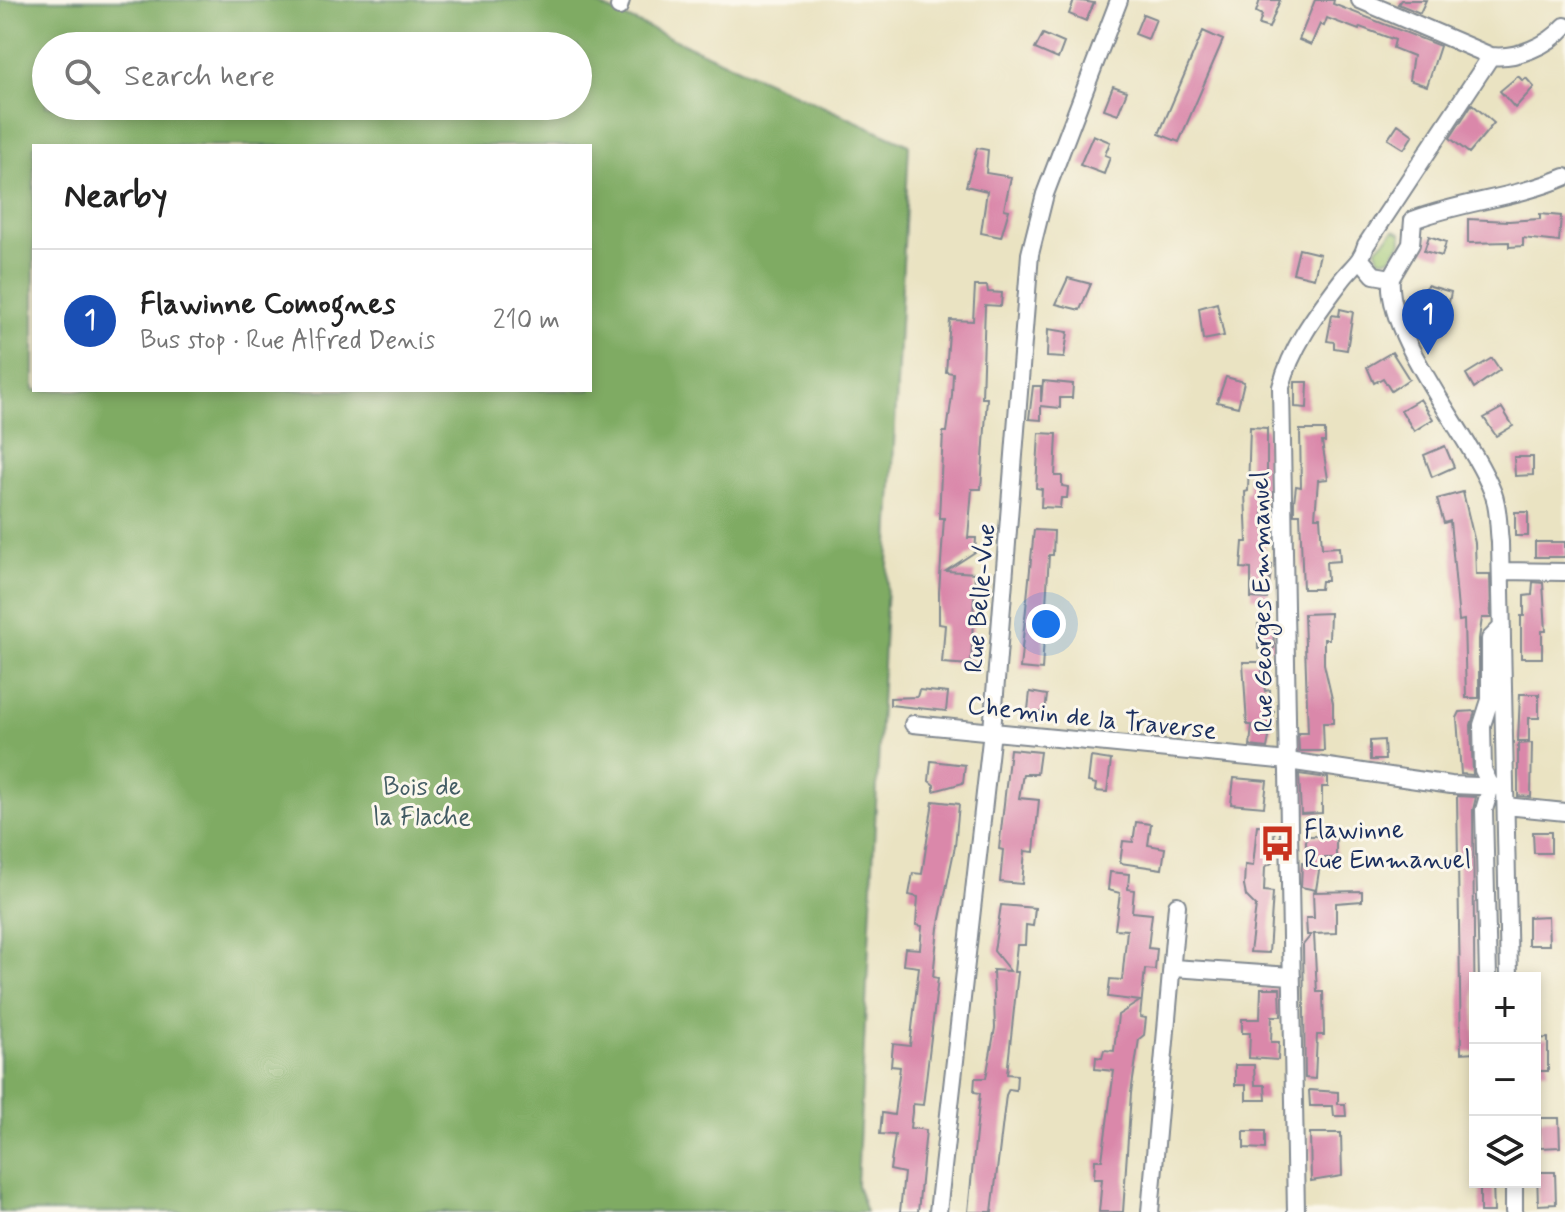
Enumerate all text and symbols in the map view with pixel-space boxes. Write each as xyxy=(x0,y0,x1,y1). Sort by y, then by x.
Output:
search box xyxy=(32,32,592,120)
icon: search xyxy=(60,54,104,98)
text: Search here xyxy=(124,57,275,96)
text: Nearby xyxy=(64,174,168,219)
text: Flawinne Comognes xyxy=(140,285,395,324)
pin: 1 xyxy=(1402,289,1454,355)
text: 1 xyxy=(84,304,96,338)
text: 210 m xyxy=(493,304,560,338)
text: Bus stop · Rue Alfred Denis xyxy=(140,324,435,358)
street label: Rue Georges Emmanuel xyxy=(1244,471,1284,733)
street label: Rue Belle-Vue xyxy=(958,522,1004,674)
your location xyxy=(1026,604,1066,644)
street label: Chemin de la Traverse xyxy=(965,689,1218,749)
park label: Bois de la Flache xyxy=(373,771,471,835)
place label: Flawinne Rue Emmanuel xyxy=(1304,814,1471,878)
bus stop icon: Flawinne Rue Emmanuel xyxy=(1259,825,1297,863)
map controls xyxy=(1469,972,1541,1188)
button: + xyxy=(1469,972,1541,1044)
button: − xyxy=(1469,1044,1541,1116)
button: layers xyxy=(1469,1116,1541,1188)

